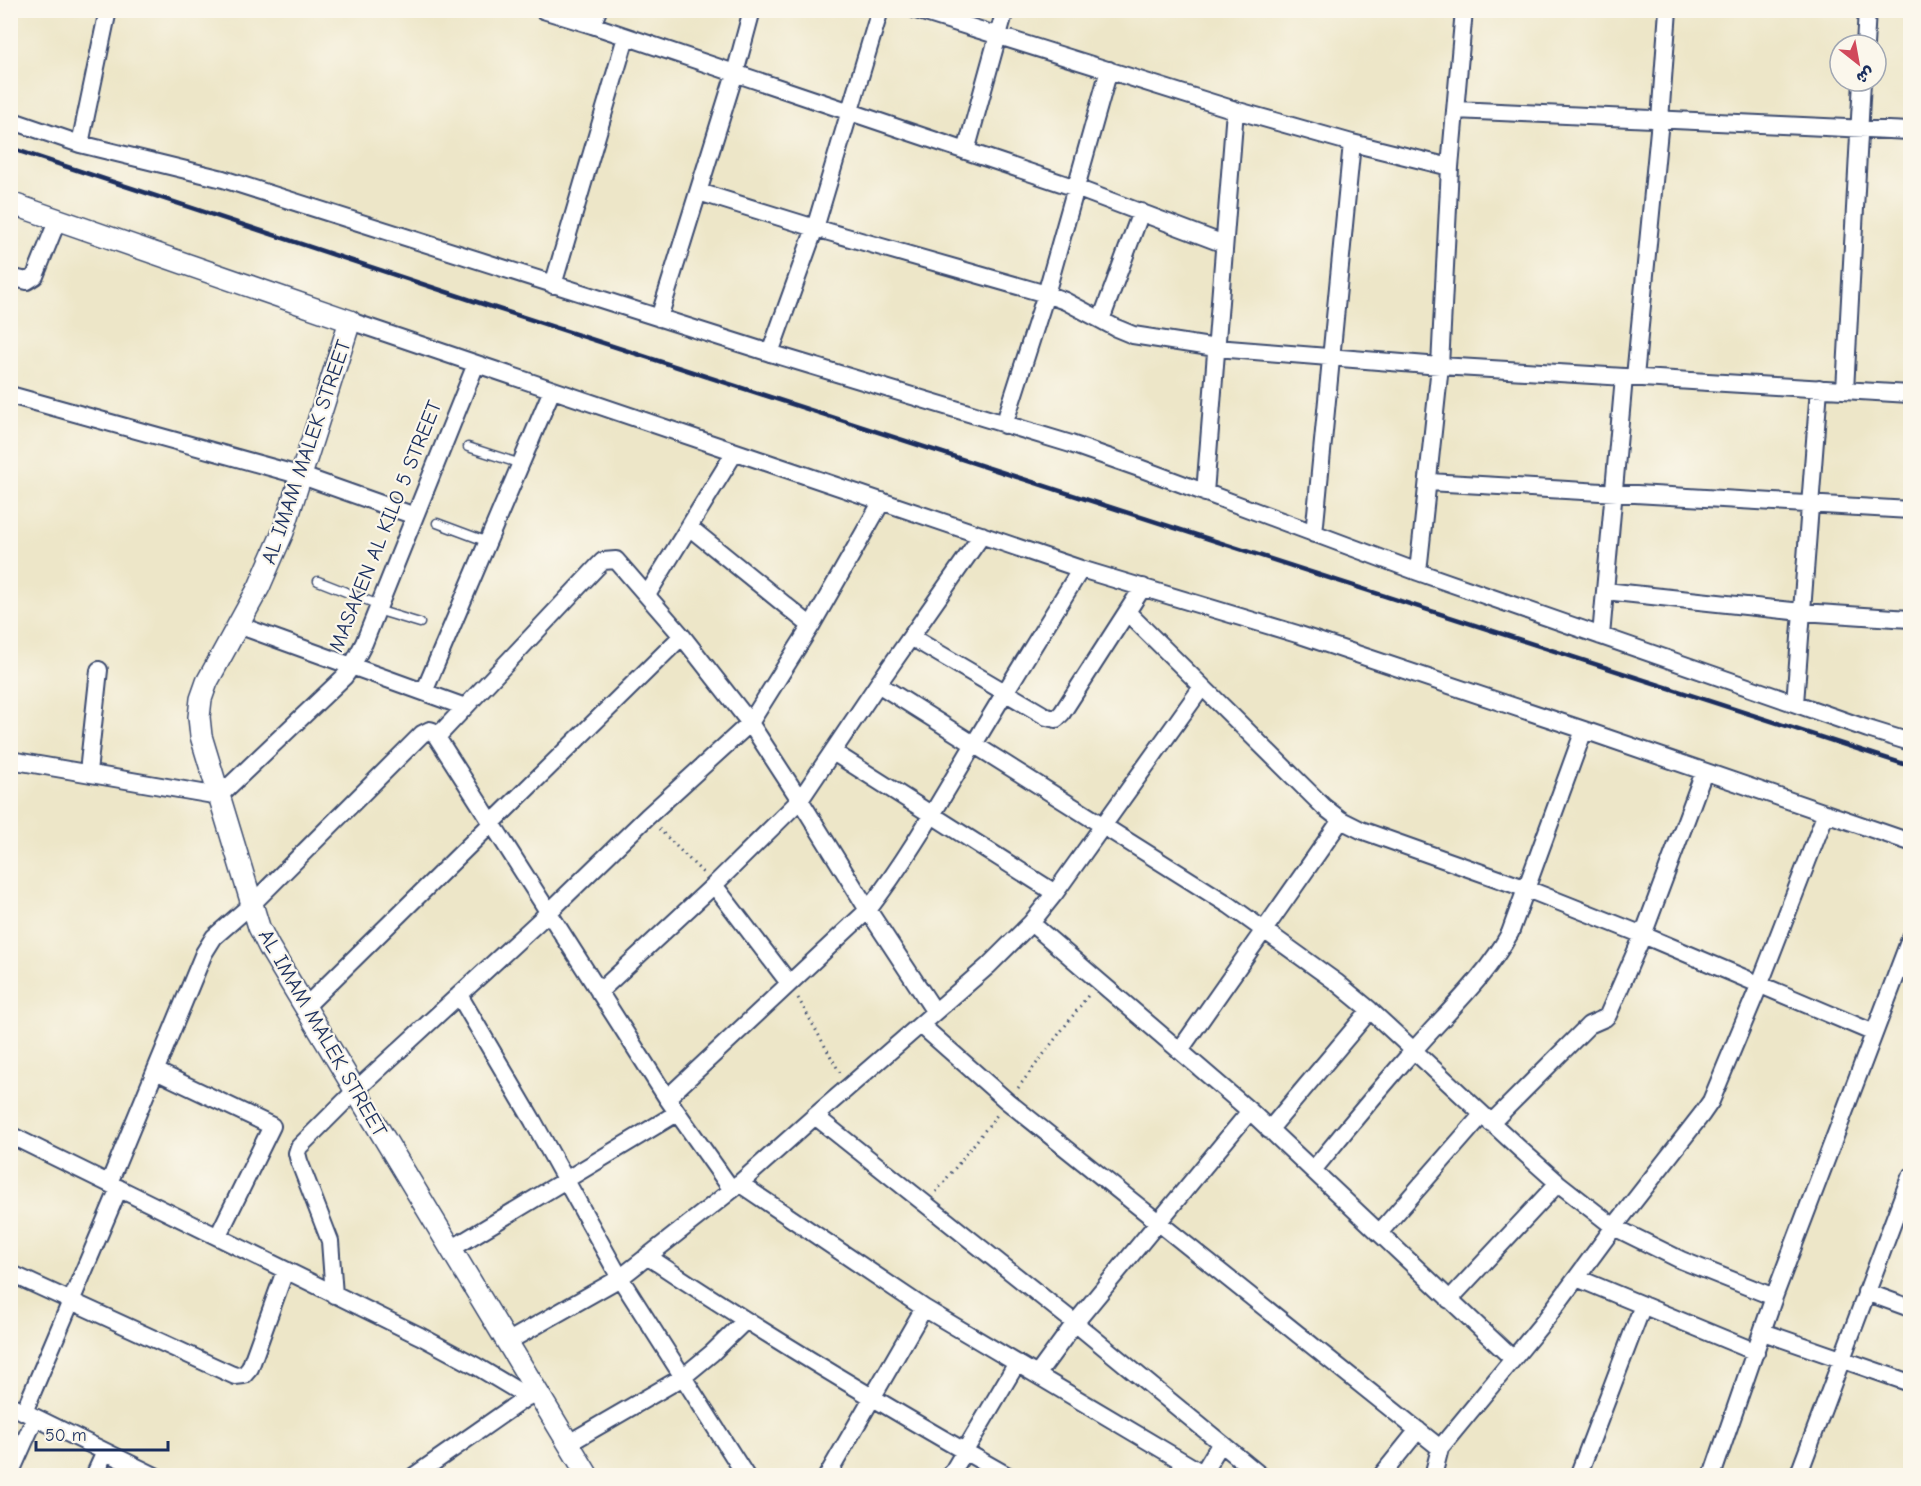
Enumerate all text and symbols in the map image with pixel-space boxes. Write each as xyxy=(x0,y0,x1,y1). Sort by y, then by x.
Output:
north arrow xyxy=(1828,33,1888,93)
text: ش xyxy=(1853,63,1877,87)
street label: AL IMAM MALEK STREET xyxy=(256,337,356,567)
street label: MASAKEN AL KILO 5 STREET xyxy=(324,397,446,655)
street label: AL IMAM MALEK STREET xyxy=(254,925,392,1141)
scale bar xyxy=(36,1414,168,1452)
text: 50 m xyxy=(45,1425,87,1446)

